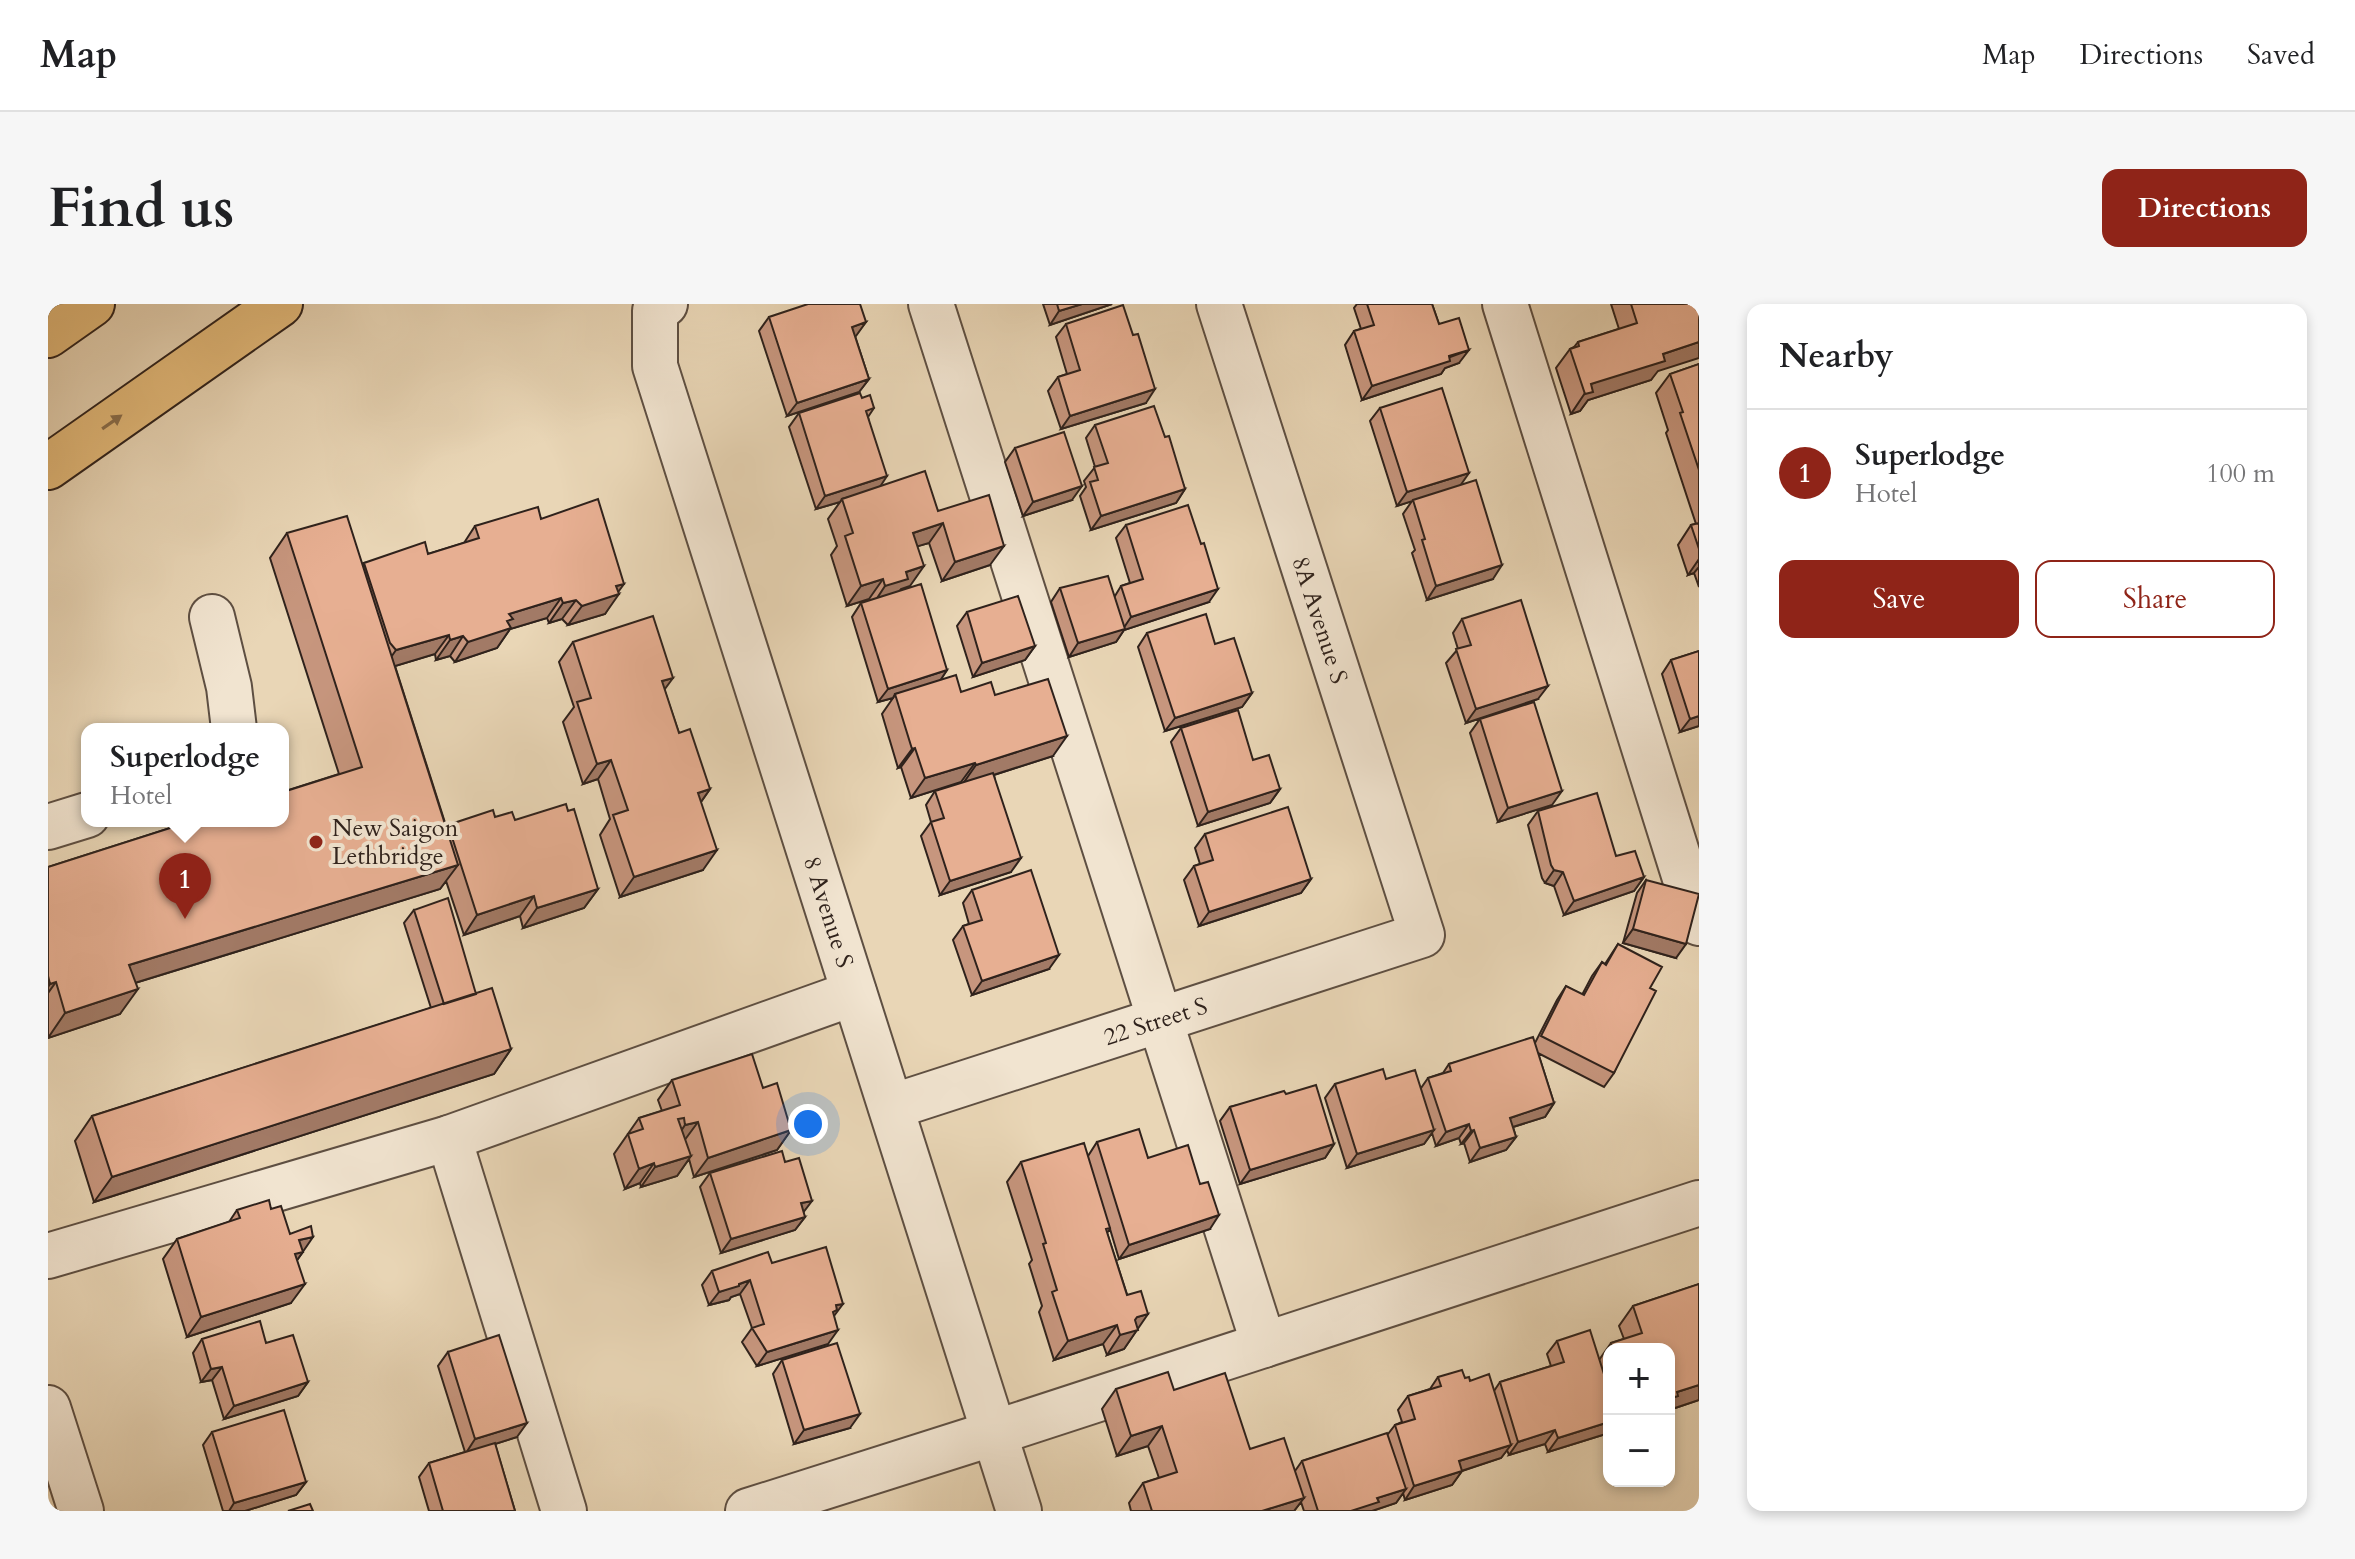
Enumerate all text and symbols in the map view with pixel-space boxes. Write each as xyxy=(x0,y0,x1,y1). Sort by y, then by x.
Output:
text: Map xyxy=(40,29,117,81)
text: Map xyxy=(1982,36,2036,74)
text: Directions xyxy=(2080,36,2203,74)
text: Saved xyxy=(2247,36,2315,74)
button: Directions xyxy=(2102,169,2307,247)
text: Find us xyxy=(48,171,234,246)
text: Nearby xyxy=(1779,333,1894,379)
one-way arrow xyxy=(101,415,122,430)
text: Superlodge xyxy=(1855,435,2005,476)
text: 1 xyxy=(1798,456,1812,491)
text: 100 m xyxy=(2206,456,2275,491)
text: Hotel xyxy=(1855,476,1917,511)
street label: 8A Avenue S xyxy=(1283,552,1356,688)
button: Save xyxy=(1779,560,2019,638)
button: Share xyxy=(2035,560,2275,638)
popup xyxy=(81,723,289,827)
text: Superlodge xyxy=(110,737,260,778)
text: Hotel xyxy=(110,778,172,813)
place label: New Saigon Lethbridge xyxy=(332,812,459,873)
marker: New Saigon Lethbridge xyxy=(307,833,325,851)
street label: 8 Avenue S xyxy=(795,852,861,972)
pin: 1 xyxy=(159,853,211,919)
street label: 22 Street S xyxy=(1099,990,1212,1054)
your location xyxy=(788,1104,828,1144)
map controls xyxy=(1603,1343,1675,1487)
button: + xyxy=(1603,1343,1675,1415)
button: − xyxy=(1603,1415,1675,1487)

